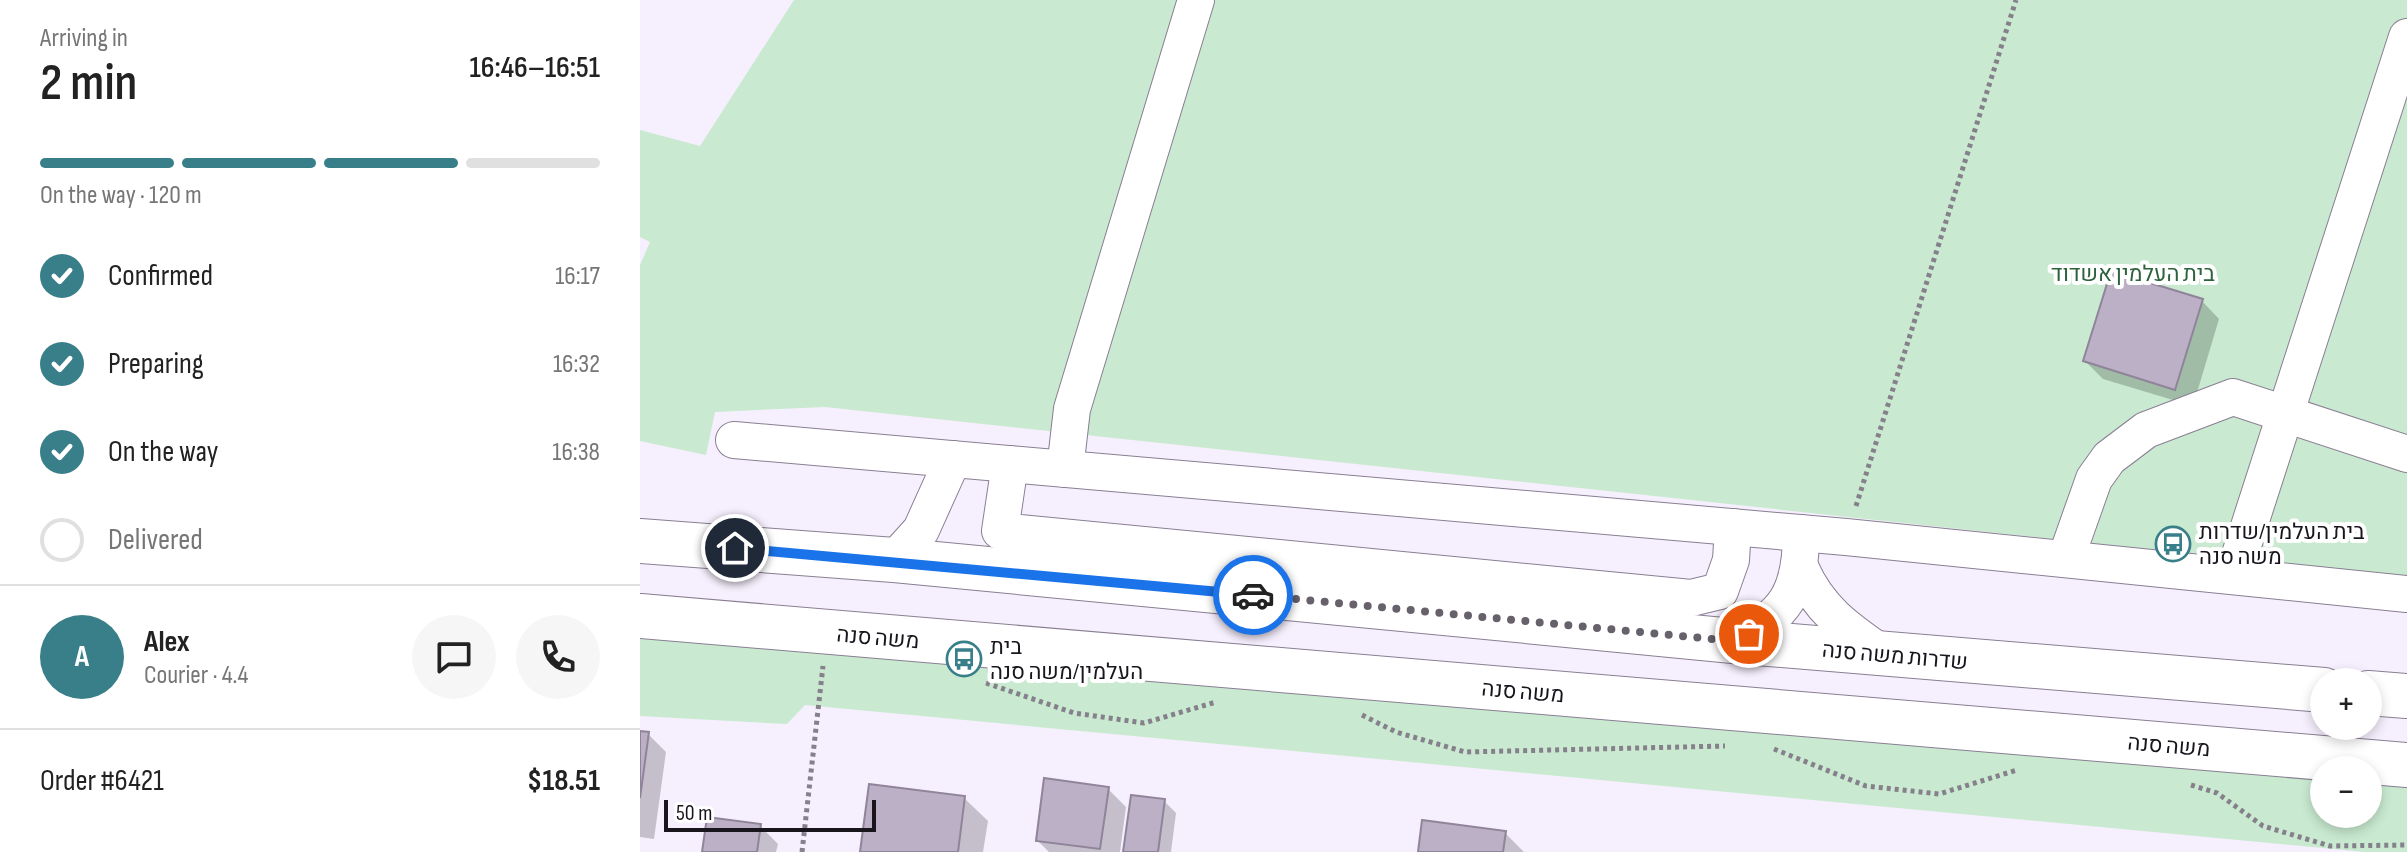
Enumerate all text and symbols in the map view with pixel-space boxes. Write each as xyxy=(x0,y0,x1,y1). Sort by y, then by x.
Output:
text: Arriving in xyxy=(40,23,128,54)
text: 16:46–16:51 xyxy=(469,50,600,86)
text: 2 min xyxy=(40,52,137,115)
text: On the way · 120 m xyxy=(40,180,202,211)
icon: check xyxy=(40,254,84,298)
text: Confirmed xyxy=(108,258,213,294)
text: 16:17 xyxy=(555,261,600,292)
park label: בית העלמין אשדוד xyxy=(2051,261,2215,288)
icon: check xyxy=(40,342,84,386)
text: Preparing xyxy=(108,346,204,382)
text: 16:32 xyxy=(553,349,600,380)
icon: check xyxy=(40,430,84,474)
text: On the way xyxy=(108,434,218,470)
text: 16:38 xyxy=(552,437,600,468)
pin xyxy=(701,514,769,582)
place label: בית העלמין/שדרות משה סנה xyxy=(2199,519,2365,571)
text: Delivered xyxy=(108,522,203,558)
bus stop icon: בית העלמין/שדרות משה סנה xyxy=(2154,525,2192,563)
icon: home xyxy=(713,526,757,570)
courier xyxy=(1213,555,1293,635)
icon: car xyxy=(1231,573,1275,617)
pin xyxy=(1715,600,1783,668)
icon: bag xyxy=(1727,612,1771,656)
button: chat xyxy=(412,615,496,699)
button: phone xyxy=(516,615,600,699)
street label: משה סנה xyxy=(835,621,920,656)
text: Alex xyxy=(144,624,190,660)
place label: בית העלמין/משה סנה xyxy=(990,634,1143,686)
street label: שדרות משה סנה xyxy=(1821,637,1969,676)
text: A xyxy=(75,639,89,675)
bus stop icon: בית העלמין/משה סנה xyxy=(945,640,983,678)
text: Courier · 4.4 xyxy=(144,660,248,691)
map controls xyxy=(2310,668,2382,828)
button: + xyxy=(2310,668,2382,740)
street label: משה סנה xyxy=(1480,675,1565,710)
street label: משה סנה xyxy=(2126,729,2211,764)
button: − xyxy=(2310,756,2382,828)
text: Order #6421 xyxy=(40,763,164,799)
text: $18.51 xyxy=(527,763,600,799)
scale bar xyxy=(664,796,876,832)
text: 50 m xyxy=(676,800,712,827)

